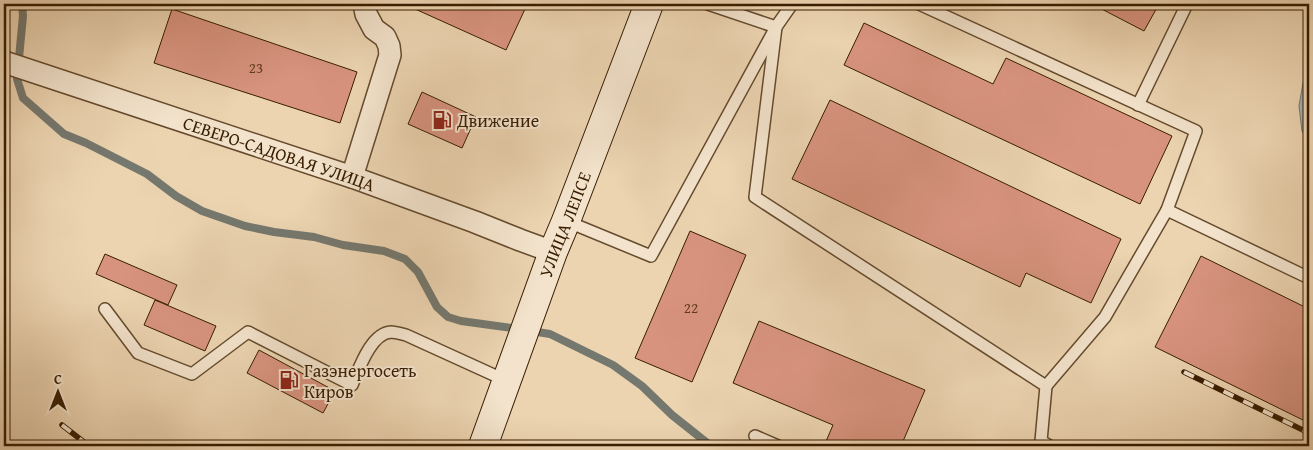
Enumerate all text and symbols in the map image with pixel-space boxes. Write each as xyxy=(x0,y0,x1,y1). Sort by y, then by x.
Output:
house number: 23 xyxy=(249,57,263,78)
place label: Движение xyxy=(456,107,539,134)
street label: СЕВЕРО-САДОВАЯ УЛИЦА xyxy=(180,109,379,198)
fuel station icon: Движение xyxy=(431,109,453,131)
street label: УЛИЦА ЛЕПСЕ xyxy=(531,167,597,281)
house number: 22 xyxy=(684,297,698,318)
place label: Газэнергосеть Киров xyxy=(304,357,417,405)
north arrow xyxy=(32,368,82,418)
text: С xyxy=(54,369,62,389)
fuel station icon: Газэнергосеть Киров xyxy=(278,369,300,391)

